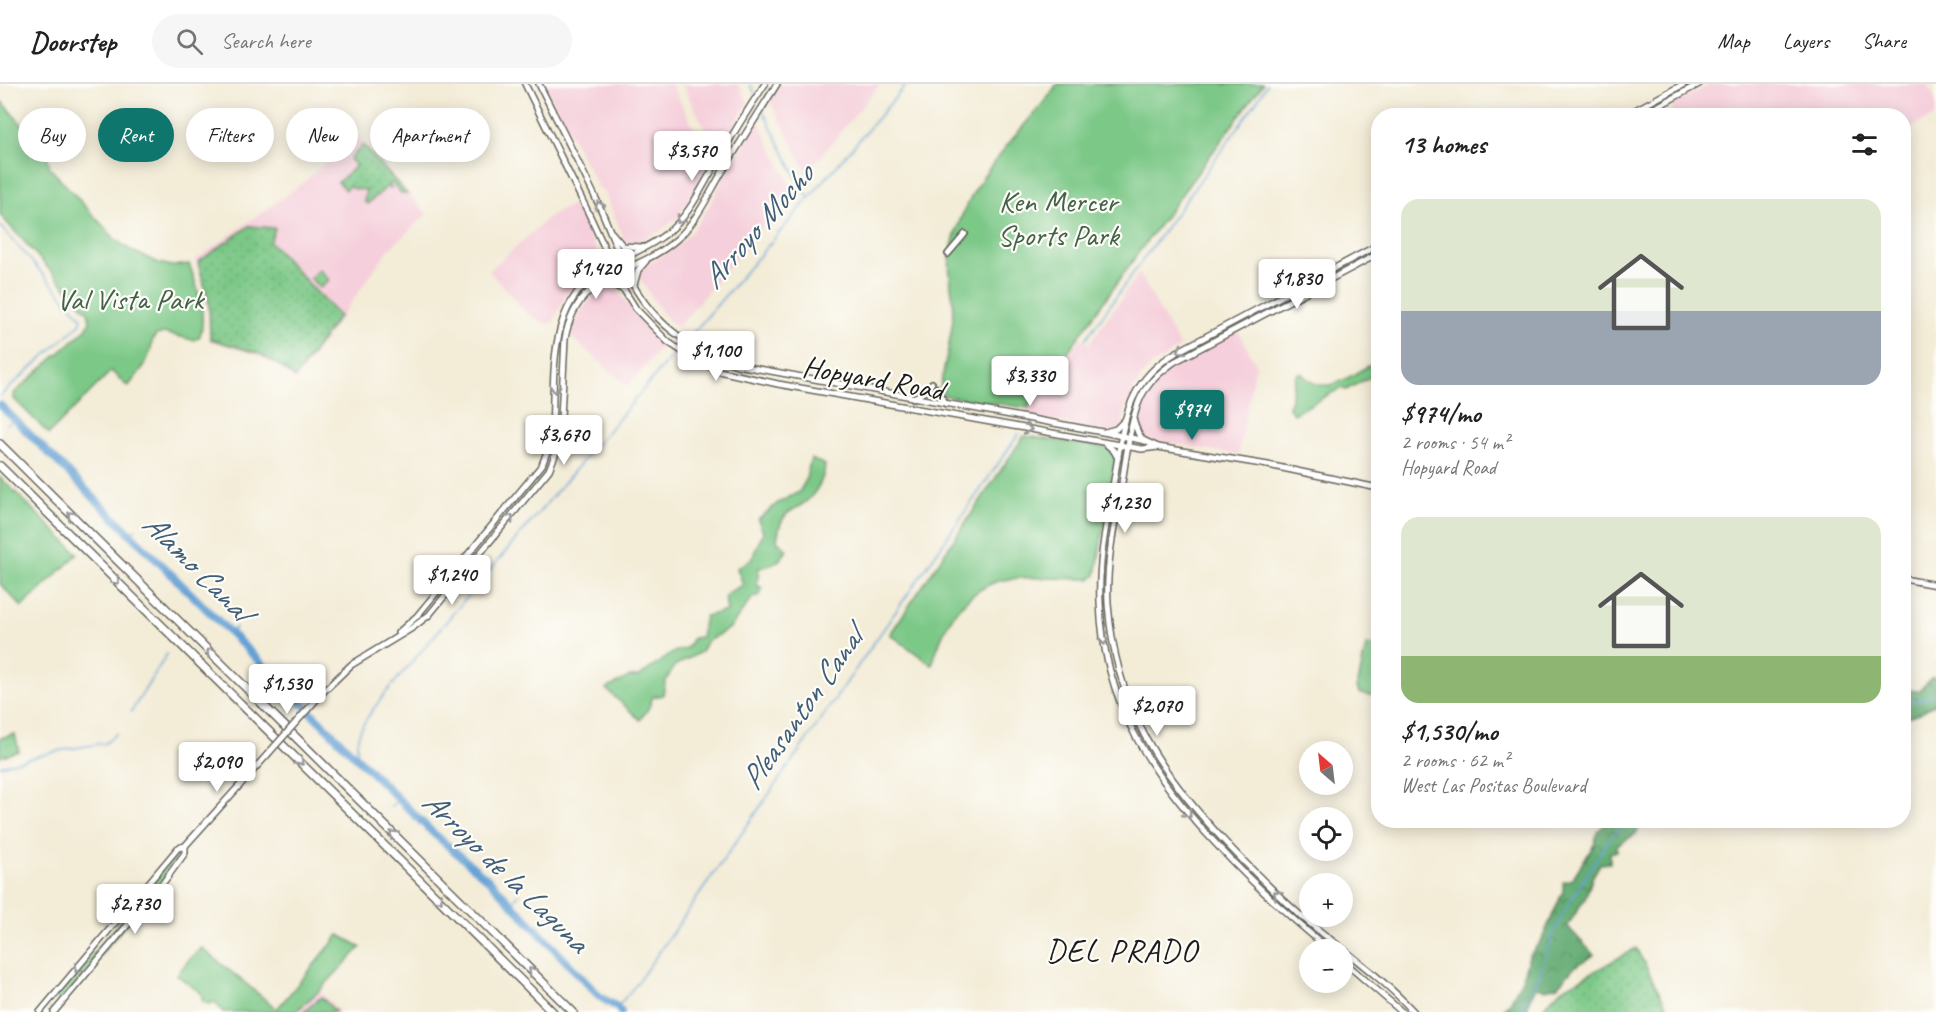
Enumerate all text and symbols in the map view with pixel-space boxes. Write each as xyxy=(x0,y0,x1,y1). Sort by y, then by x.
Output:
search box xyxy=(152,14,572,68)
text: Doorstep xyxy=(30,24,116,59)
icon: search xyxy=(173,25,206,58)
text: Search here xyxy=(221,27,311,55)
text: Map xyxy=(1717,28,1750,54)
text: Layers xyxy=(1783,28,1829,54)
text: Share xyxy=(1862,28,1906,54)
chip: Buy xyxy=(18,108,86,162)
chip: Rent xyxy=(98,108,174,162)
chip: Filters xyxy=(186,108,274,162)
chip: New xyxy=(286,108,358,162)
chip: Apartment xyxy=(370,108,490,162)
text: 13 homes xyxy=(1401,128,1486,161)
icon: filters xyxy=(1848,128,1881,161)
pin: $3,570 xyxy=(643,131,741,182)
text: $3,570 xyxy=(668,138,716,163)
water label: Arroyo Mocho xyxy=(692,152,826,297)
park label: Ken Mercer Sports Park xyxy=(998,182,1121,254)
one-way arrow xyxy=(594,200,606,211)
one-way arrow xyxy=(676,213,687,224)
icon: home xyxy=(1587,238,1695,346)
pin: $1,420 xyxy=(547,249,645,300)
text: $1,420 xyxy=(572,256,620,281)
pin: $1,830 xyxy=(1248,259,1346,310)
text: $1,830 xyxy=(1273,266,1321,291)
park label: Val Vista Park xyxy=(57,280,205,318)
pin: $1,100 xyxy=(667,331,765,382)
text: $1,100 xyxy=(692,338,740,363)
one-way arrow xyxy=(1177,343,1188,354)
street label: Hopyard Road xyxy=(800,347,950,410)
pin: $3,330 xyxy=(981,356,1079,407)
text: $3,330 xyxy=(1006,363,1054,388)
one-way arrow xyxy=(548,384,561,393)
pin: $974 xyxy=(1156,390,1228,441)
text: $974 xyxy=(1174,397,1210,422)
text: $974/mo xyxy=(1401,397,1481,430)
pin: $3,670 xyxy=(515,415,613,466)
text: $3,670 xyxy=(539,422,589,447)
one-way arrow xyxy=(1023,422,1033,435)
text: 2 rooms · 54 m² xyxy=(1401,430,1509,455)
text: Hopyard Road xyxy=(1401,455,1496,480)
pin: $1,230 xyxy=(1076,483,1174,534)
text: $1,230 xyxy=(1101,490,1149,515)
water label: Alamo Canal xyxy=(134,504,267,636)
one-way arrow xyxy=(68,511,79,522)
one-way arrow xyxy=(502,514,513,525)
pin: $1,240 xyxy=(403,555,501,606)
icon: home xyxy=(1587,556,1695,664)
text: $1,240 xyxy=(428,562,476,587)
one-way arrow xyxy=(109,573,120,584)
water label: Pleasanton Canal xyxy=(731,612,878,798)
one-way arrow xyxy=(1098,636,1110,646)
one-way arrow xyxy=(206,648,217,659)
pin: $1,530 xyxy=(238,664,336,715)
text: $1,530 xyxy=(263,671,311,696)
pin: $2,070 xyxy=(1108,686,1206,737)
text: $2,070 xyxy=(1133,693,1181,718)
text: $1,530/mo xyxy=(1401,715,1498,748)
north arrow xyxy=(1299,741,1353,795)
map controls xyxy=(1299,741,1353,993)
pin: $2,090 xyxy=(168,742,266,793)
text: 2 rooms · 62 m² xyxy=(1401,748,1509,773)
text: $2,090 xyxy=(193,749,241,774)
one-way arrow xyxy=(293,755,303,766)
text: West Las Positas Boulevard xyxy=(1401,773,1586,798)
water label: Arroyo de la Laguna xyxy=(414,782,600,963)
one-way arrow xyxy=(1181,807,1192,818)
button: locate xyxy=(1299,807,1353,861)
one-way arrow xyxy=(390,830,401,841)
button: + xyxy=(1299,873,1353,927)
pin: $2,730 xyxy=(86,884,184,935)
text: $2,730 xyxy=(111,891,159,916)
one-way arrow xyxy=(1274,891,1285,902)
one-way arrow xyxy=(432,892,442,903)
district label: DEL PRADO xyxy=(1046,930,1200,971)
button: − xyxy=(1299,939,1353,993)
one-way arrow xyxy=(74,962,85,973)
one-way arrow xyxy=(528,967,539,978)

